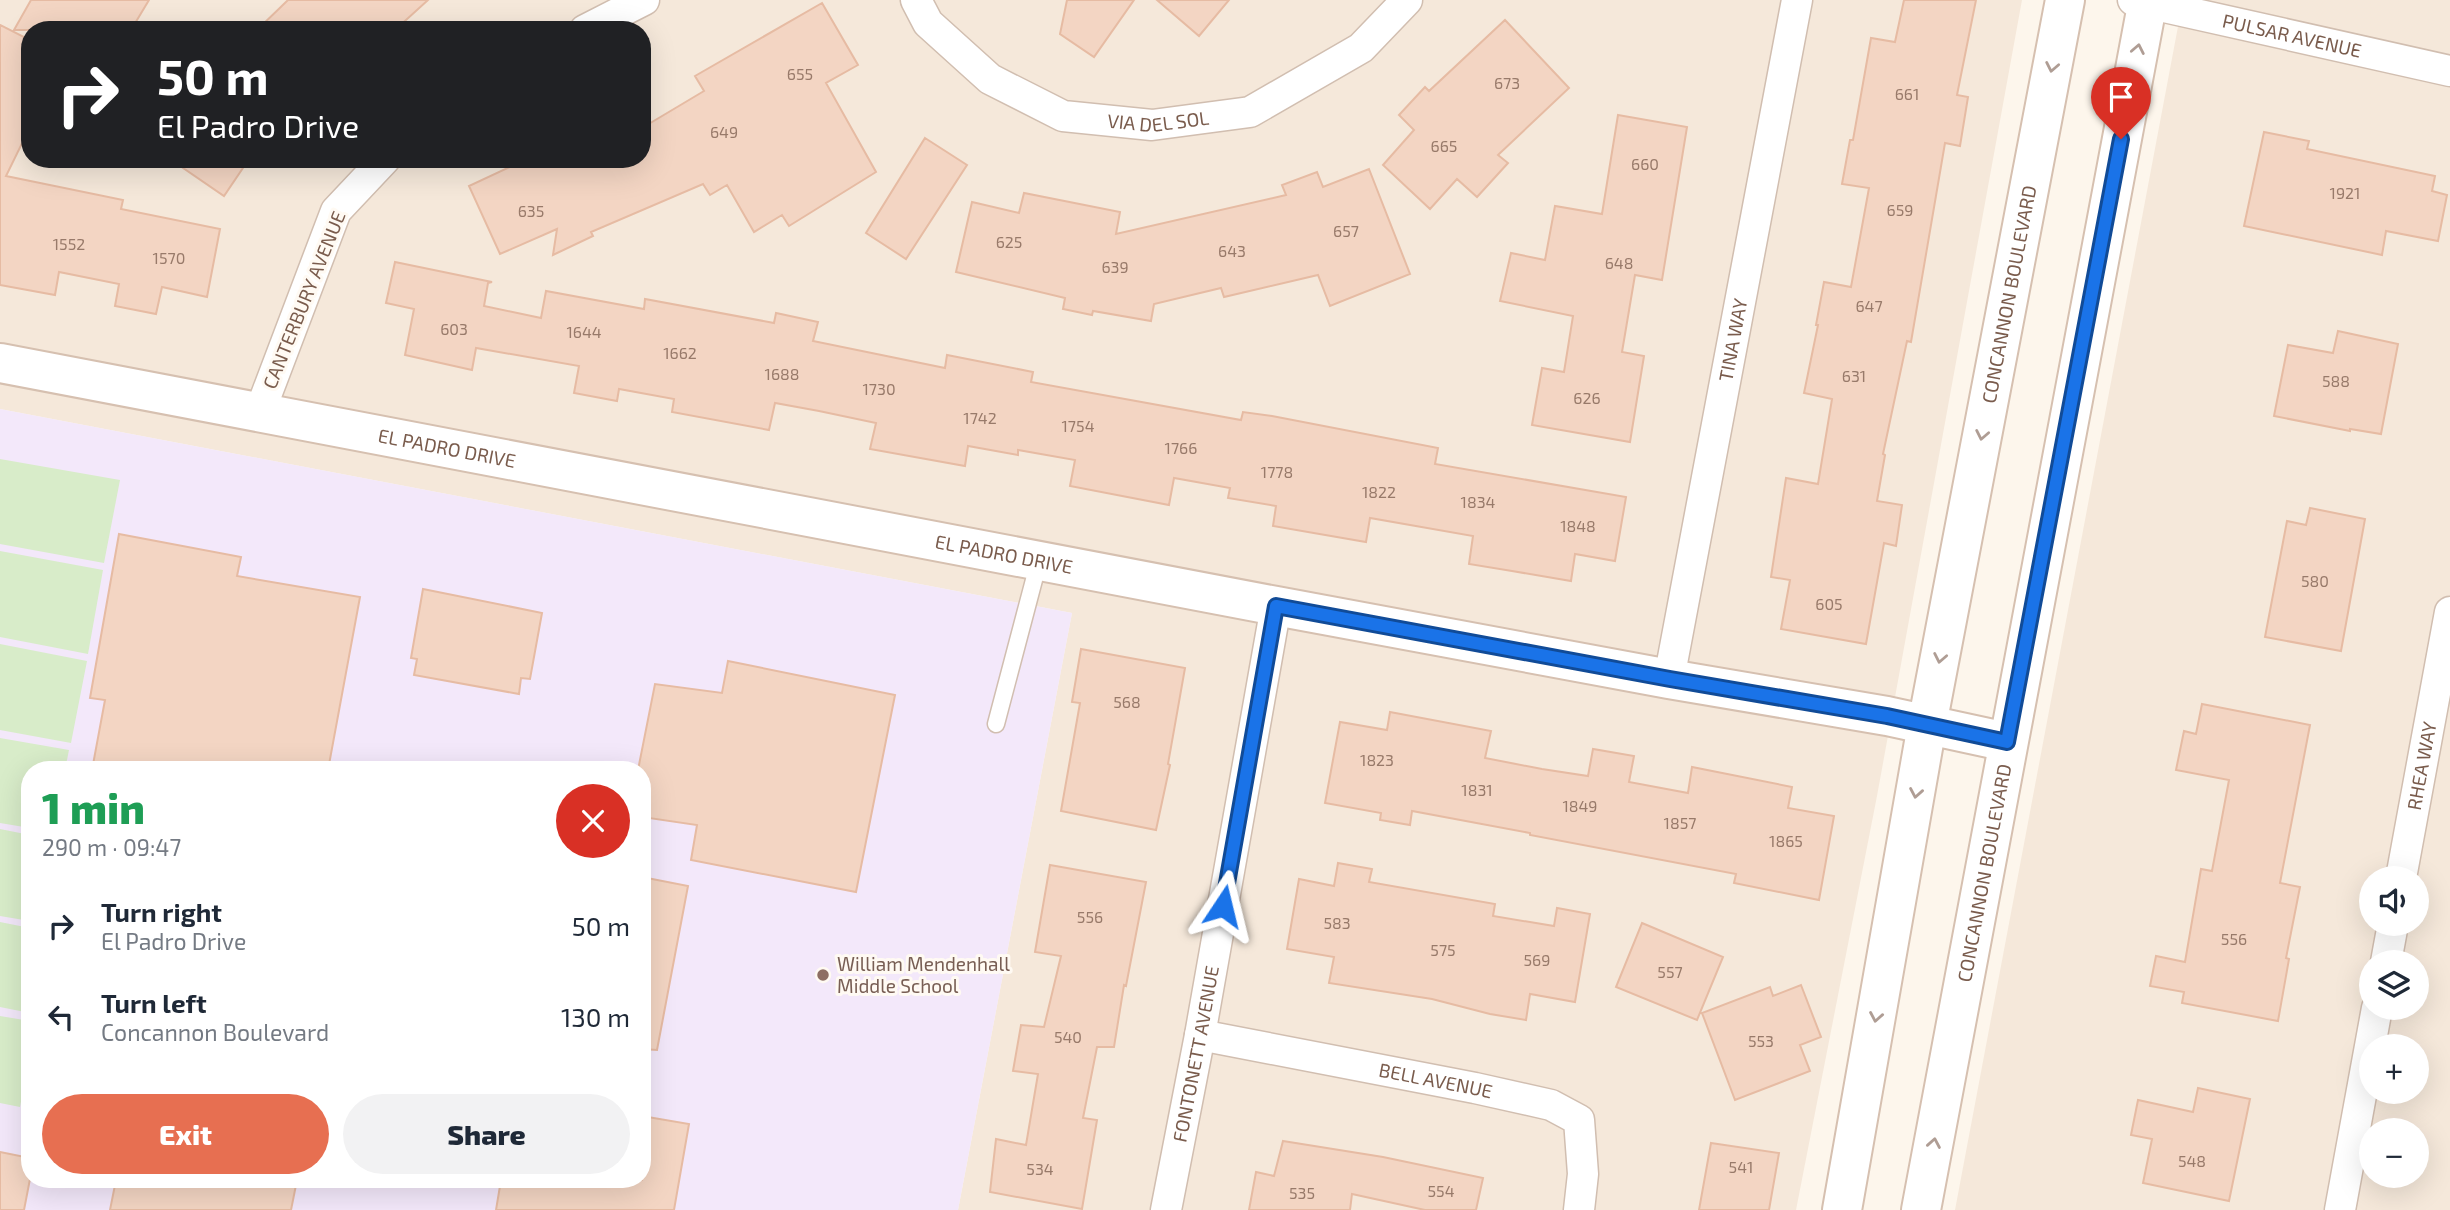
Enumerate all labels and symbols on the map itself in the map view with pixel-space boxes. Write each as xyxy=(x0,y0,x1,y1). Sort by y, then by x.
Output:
street label: PULSAR AVENUE xyxy=(2220,8,2364,62)
one-way arrow xyxy=(2130,43,2145,55)
one-way arrow xyxy=(2045,61,2060,73)
house number: 655 xyxy=(787,64,813,83)
pin xyxy=(2091,67,2151,139)
house number: 673 xyxy=(1494,73,1520,92)
house number: 661 xyxy=(1895,84,1919,103)
street label: VIA DEL SOL xyxy=(1106,106,1210,136)
house number: 649 xyxy=(710,122,738,141)
house number: 665 xyxy=(1431,136,1457,155)
house number: 660 xyxy=(1631,154,1659,173)
street label: CONCANNON BOULEVARD xyxy=(1977,183,2041,405)
house number: 1921 xyxy=(2330,183,2360,202)
house number: 659 xyxy=(1887,200,1913,219)
house number: 635 xyxy=(518,201,544,220)
street label: CANTERBURY AVENUE xyxy=(257,208,350,392)
house number: 657 xyxy=(1333,221,1359,240)
house number: 625 xyxy=(996,232,1022,251)
house number: 1552 xyxy=(53,234,85,253)
house number: 643 xyxy=(1218,241,1246,260)
house number: 1570 xyxy=(153,248,185,267)
house number: 648 xyxy=(1605,253,1633,272)
house number: 639 xyxy=(1101,257,1129,276)
street label: TINA WAY xyxy=(1713,296,1752,383)
house number: 647 xyxy=(1855,296,1883,315)
house number: 603 xyxy=(440,319,468,338)
house number: 1644 xyxy=(566,322,602,341)
house number: 1662 xyxy=(663,343,697,362)
house number: 1688 xyxy=(765,364,799,383)
house number: 631 xyxy=(1842,366,1866,385)
house number: 588 xyxy=(2322,371,2350,390)
house number: 1730 xyxy=(862,379,896,398)
house number: 626 xyxy=(1573,388,1601,407)
house number: 1742 xyxy=(963,408,997,427)
house number: 1754 xyxy=(1062,416,1095,435)
street label: EL PADRO DRIVE xyxy=(376,423,518,472)
one-way arrow xyxy=(1976,429,1991,441)
house number: 1766 xyxy=(1165,438,1197,457)
house number: 1778 xyxy=(1261,462,1293,481)
house number: 1822 xyxy=(1362,482,1396,501)
house number: 1834 xyxy=(1461,492,1496,511)
house number: 1848 xyxy=(1560,516,1596,535)
street label: EL PADRO DRIVE xyxy=(933,529,1075,578)
house number: 580 xyxy=(2301,571,2329,590)
house number: 605 xyxy=(1815,594,1843,613)
one-way arrow xyxy=(1933,652,1948,664)
house number: 568 xyxy=(1113,692,1141,711)
street label: RHEA WAY xyxy=(2402,719,2441,812)
house number: 1823 xyxy=(1360,750,1394,769)
street label: CONCANNON BOULEVARD xyxy=(1952,762,2015,984)
house number: 1831 xyxy=(1461,780,1493,799)
one-way arrow xyxy=(1909,787,1924,798)
house number: 1849 xyxy=(1562,796,1598,815)
house number: 1857 xyxy=(1664,813,1696,832)
house number: 1865 xyxy=(1769,831,1803,850)
position arrow xyxy=(1186,869,1260,943)
house number: 556 xyxy=(1077,907,1103,926)
house number: 583 xyxy=(1323,913,1351,932)
house number: 556 xyxy=(2221,929,2247,948)
house number: 575 xyxy=(1430,940,1456,959)
house number: 569 xyxy=(1524,950,1550,969)
place label: William Mendenhall Middle School xyxy=(837,952,1010,997)
house number: 557 xyxy=(1657,962,1683,981)
street label: FONTONETT AVENUE xyxy=(1167,964,1223,1144)
marker: William Mendenhall Middle School xyxy=(815,967,831,983)
one-way arrow xyxy=(1869,1011,1884,1022)
house number: 540 xyxy=(1054,1027,1082,1046)
house number: 553 xyxy=(1748,1031,1774,1050)
street label: BELL AVENUE xyxy=(1377,1058,1495,1103)
one-way arrow xyxy=(1926,1137,1941,1149)
house number: 548 xyxy=(2178,1151,2206,1170)
house number: 541 xyxy=(1729,1157,1753,1176)
house number: 534 xyxy=(1026,1159,1054,1178)
house number: 554 xyxy=(1428,1181,1455,1200)
house number: 535 xyxy=(1289,1183,1315,1202)

